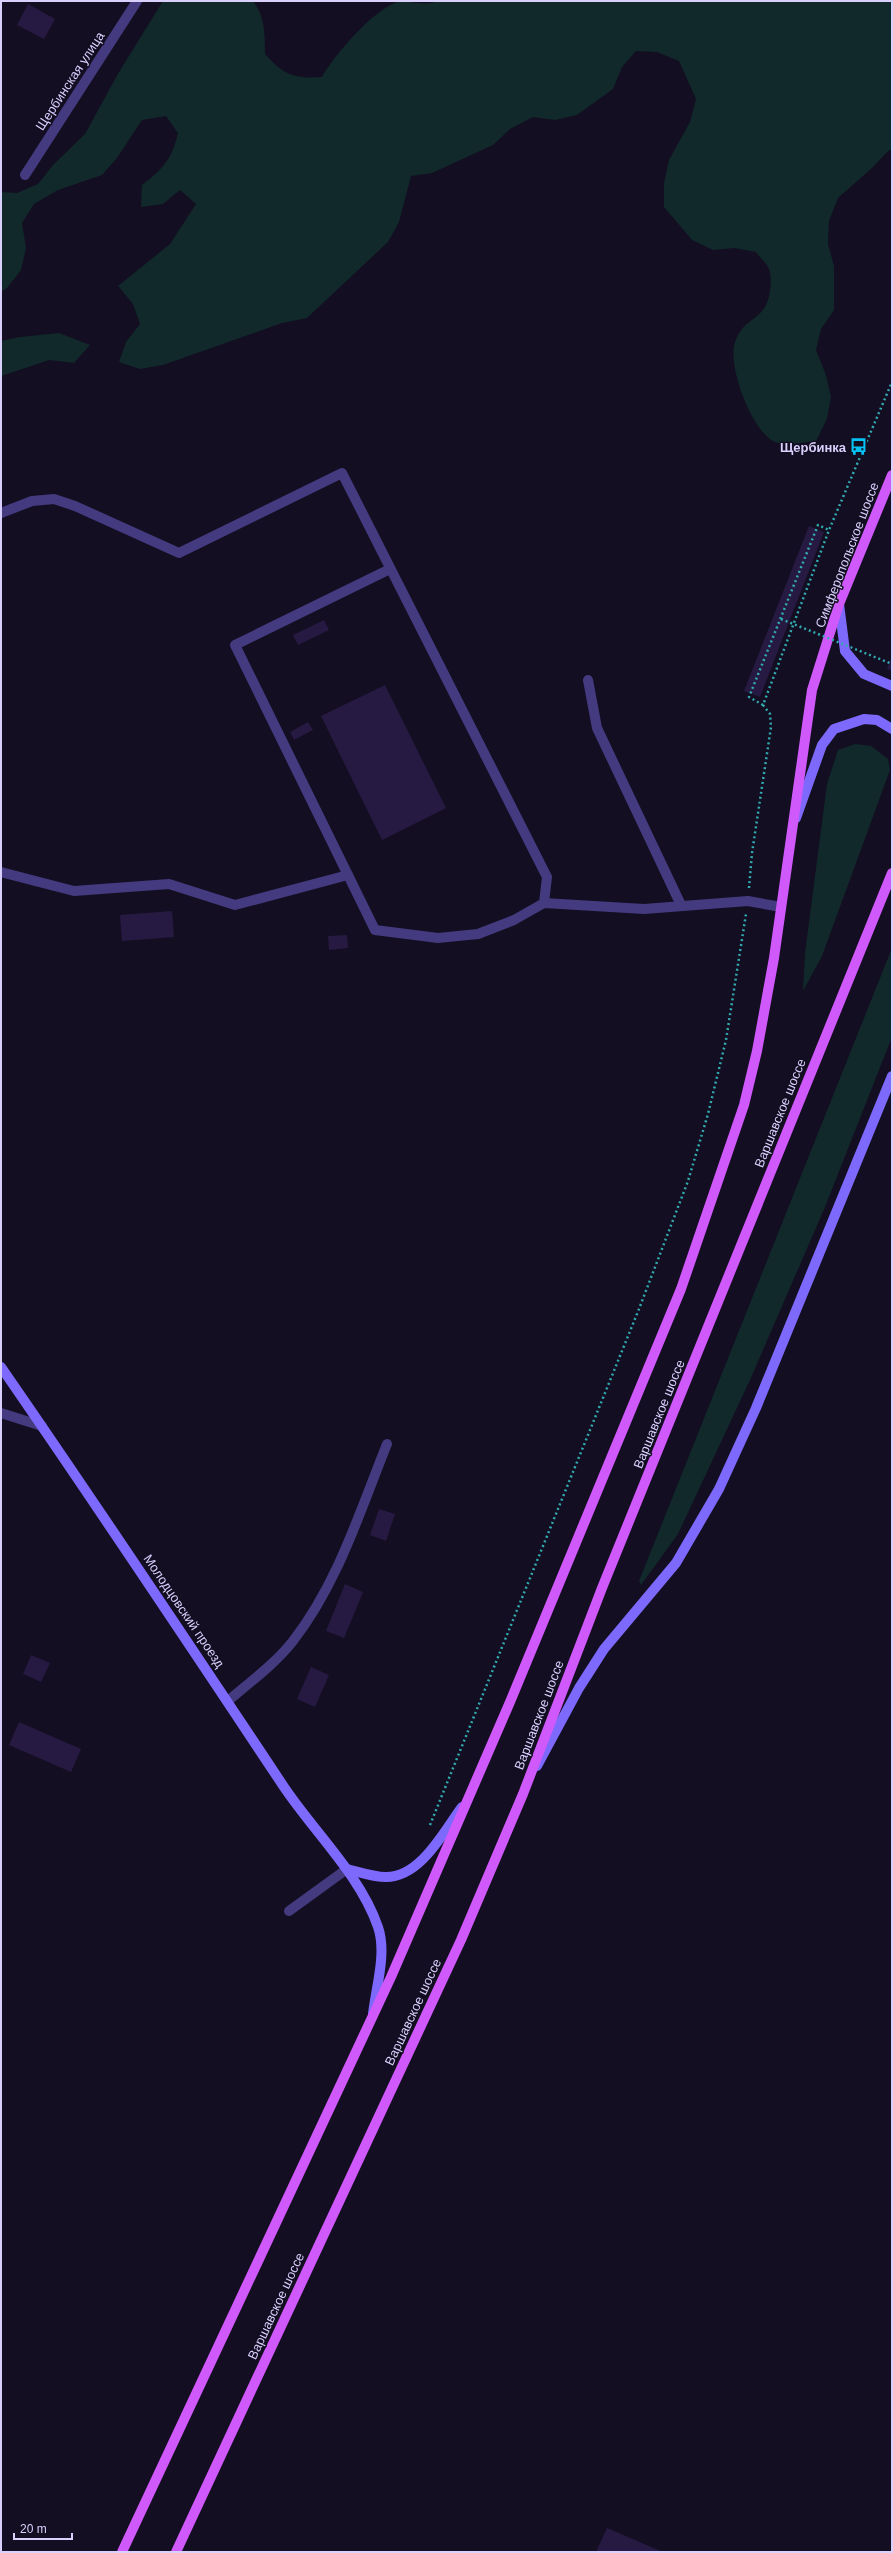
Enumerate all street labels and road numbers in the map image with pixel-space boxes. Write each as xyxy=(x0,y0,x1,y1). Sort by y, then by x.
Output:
street label: Щербинская улица xyxy=(32,28,108,133)
street label: Симферопольское шоссе xyxy=(812,480,882,630)
street label: Варшавское шоссе xyxy=(751,1056,809,1170)
street label: Варшавское шоссе xyxy=(630,1357,688,1471)
street label: Молодцовский проезд xyxy=(140,1551,228,1671)
street label: Варшавское шоссе xyxy=(511,1658,567,1772)
street label: Варшавское шоссе xyxy=(382,1956,444,2068)
street label: Варшавское шоссе xyxy=(245,2250,307,2362)

